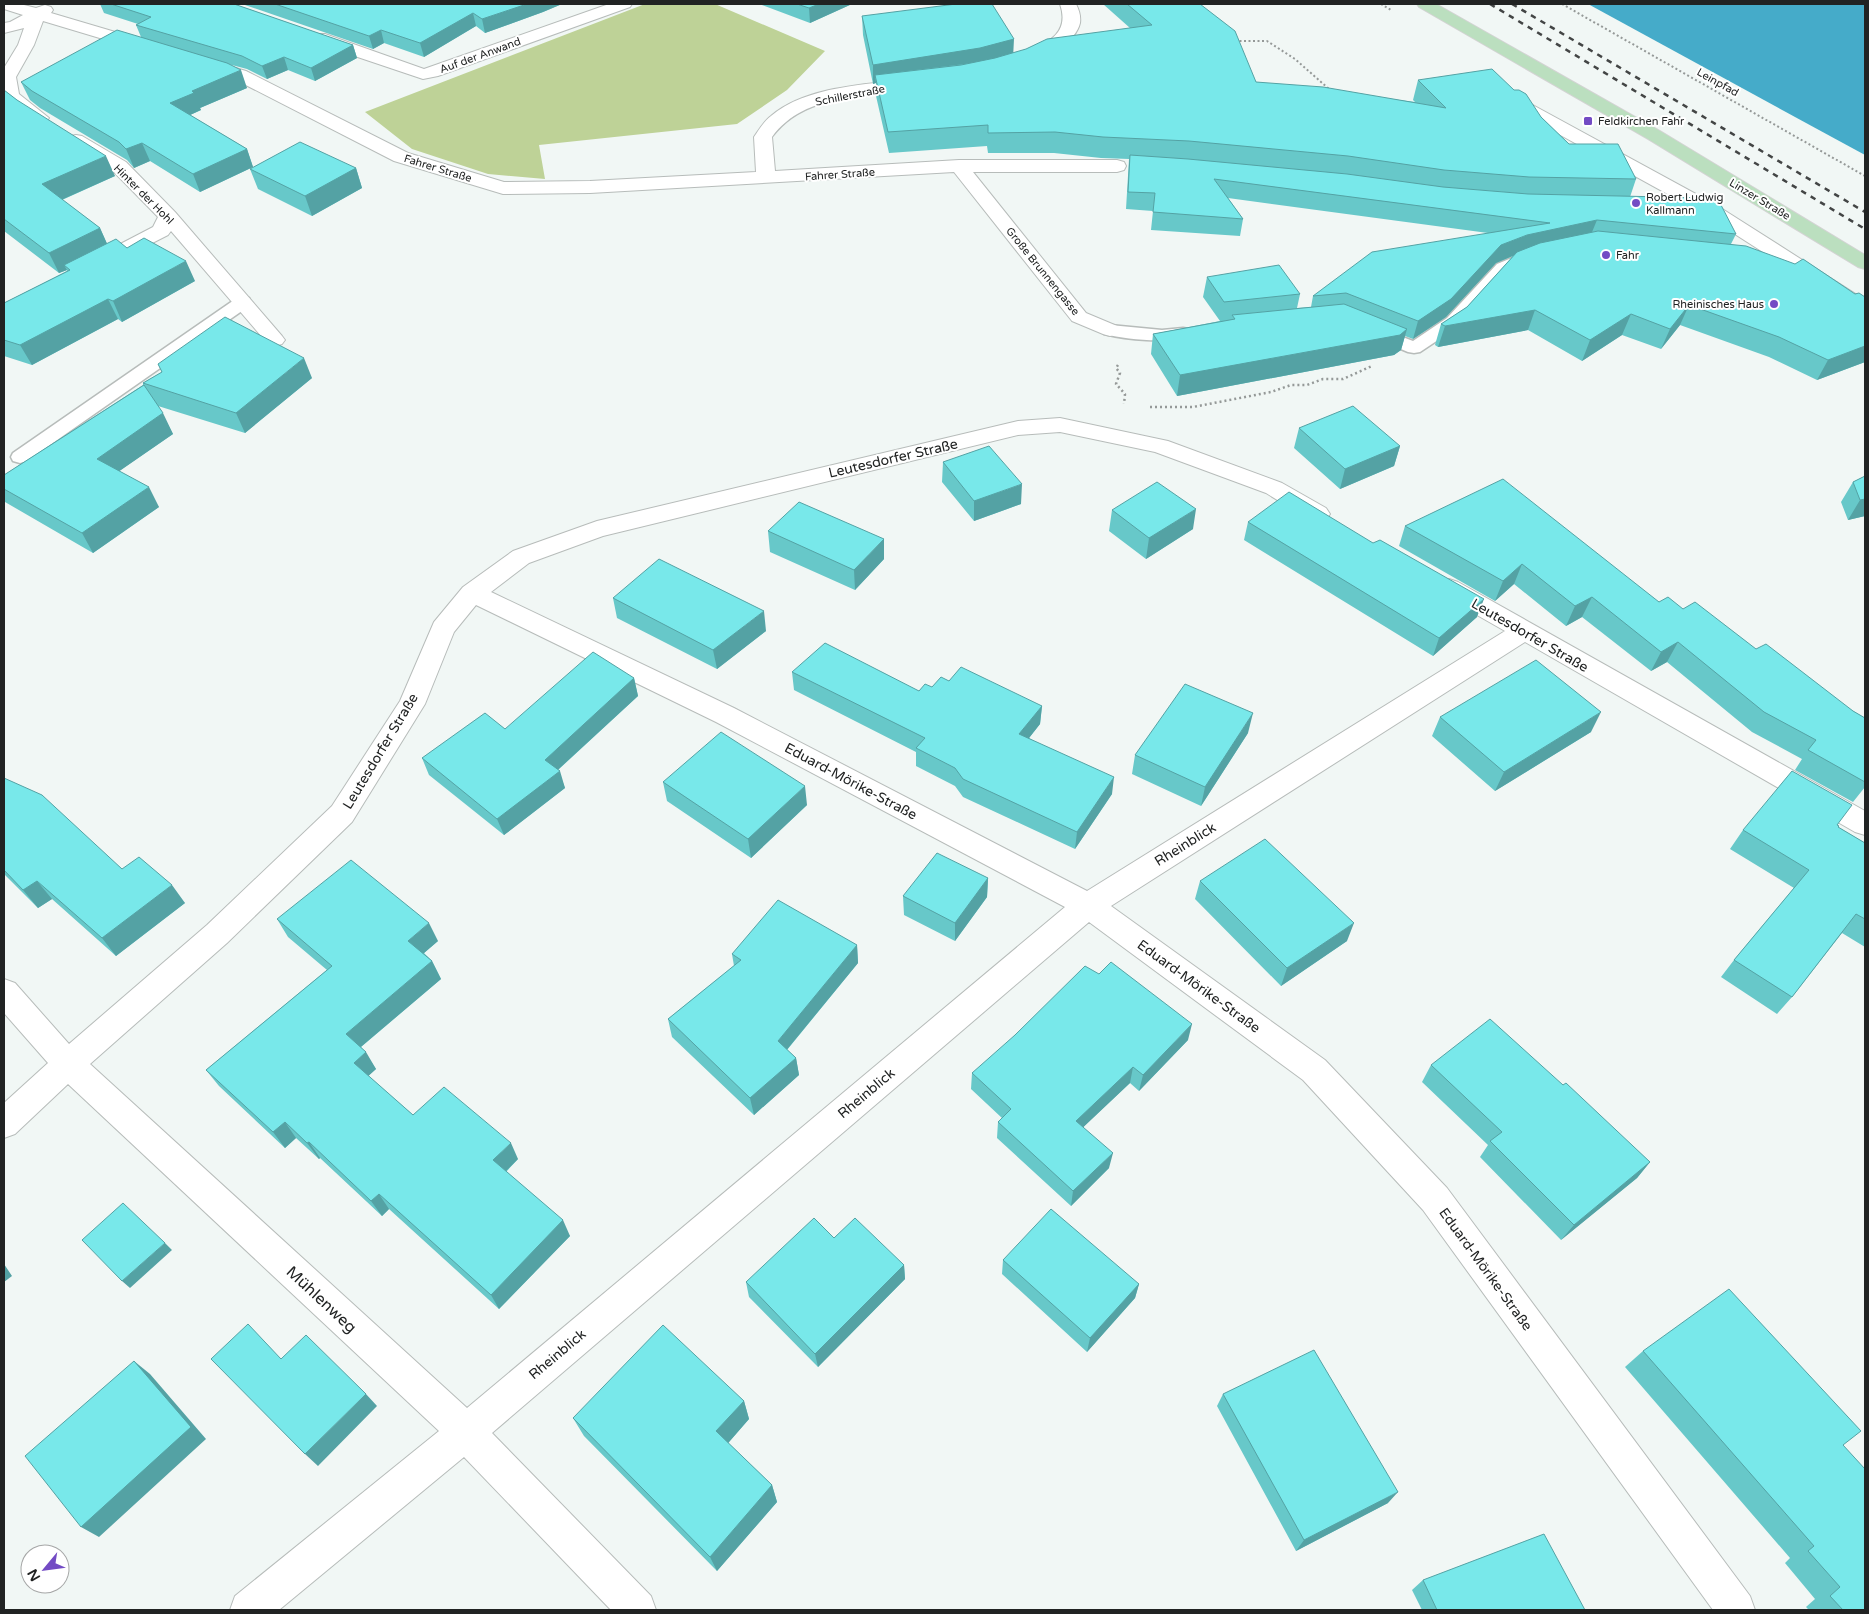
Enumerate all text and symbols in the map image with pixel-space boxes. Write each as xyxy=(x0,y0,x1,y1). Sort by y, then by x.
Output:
street label: Auf der Anwand xyxy=(438,35,523,76)
street label: Leinpfad xyxy=(1694,66,1741,99)
street label: Schillerstraße xyxy=(814,82,886,109)
marker: Feldkirchen Fahr xyxy=(1582,115,1594,127)
place label: Feldkirchen Fahr xyxy=(1598,115,1685,128)
street label: Fahrer Straße xyxy=(402,152,473,185)
street label: Hinter der Hohl xyxy=(111,162,176,227)
street label: Fahrer Straße xyxy=(805,166,875,183)
street label: Linzer Straße xyxy=(1727,176,1792,223)
place label: Robert Ludwig Kallmann xyxy=(1646,191,1723,217)
marker: Robert Ludwig Kallmann xyxy=(1630,197,1642,209)
street label: Große Brunnengasse xyxy=(1003,225,1082,318)
marker: Fahr xyxy=(1600,249,1612,261)
place label: Fahr xyxy=(1616,249,1640,262)
place label: Rheinisches Haus xyxy=(1672,298,1764,311)
marker: Rheinisches Haus xyxy=(1768,298,1780,310)
street label: Leutesdorfer Straße xyxy=(827,435,960,482)
street label: Leutesdorfer Straße xyxy=(1468,595,1591,676)
street label: Leutesdorfer Straße xyxy=(339,690,422,812)
street label: Eduard-Mörike-Straße xyxy=(782,739,920,824)
street label: Rheinblick xyxy=(1151,819,1219,870)
street label: Eduard-Mörike-Straße xyxy=(1134,936,1264,1037)
street label: Rheinblick xyxy=(834,1064,899,1122)
street label: Eduard-Mörike-Straße xyxy=(1435,1205,1536,1334)
street label: Mühlenweg xyxy=(282,1262,361,1337)
street label: Rheinblick xyxy=(525,1325,590,1383)
north arrow xyxy=(20,1544,70,1594)
text: N xyxy=(24,1566,44,1584)

